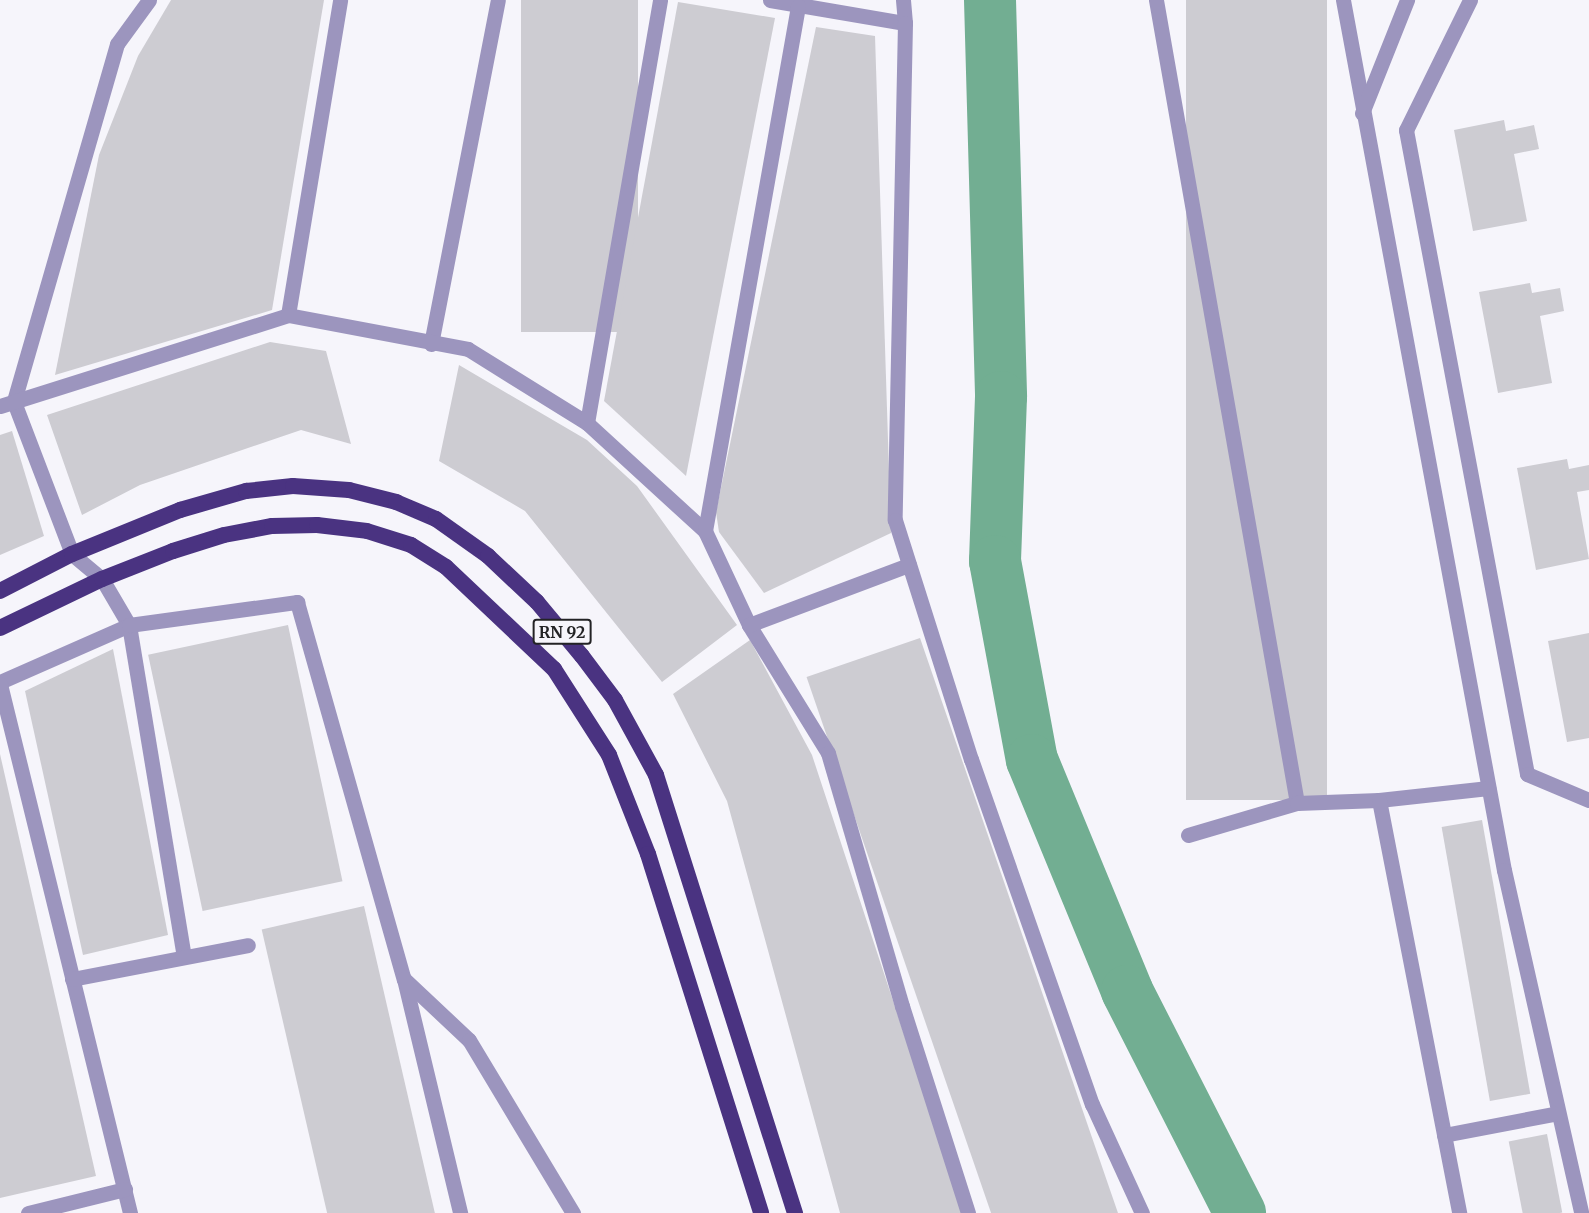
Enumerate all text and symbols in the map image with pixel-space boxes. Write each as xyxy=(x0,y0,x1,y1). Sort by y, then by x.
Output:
road number: RN 92 xyxy=(532,619,592,645)

